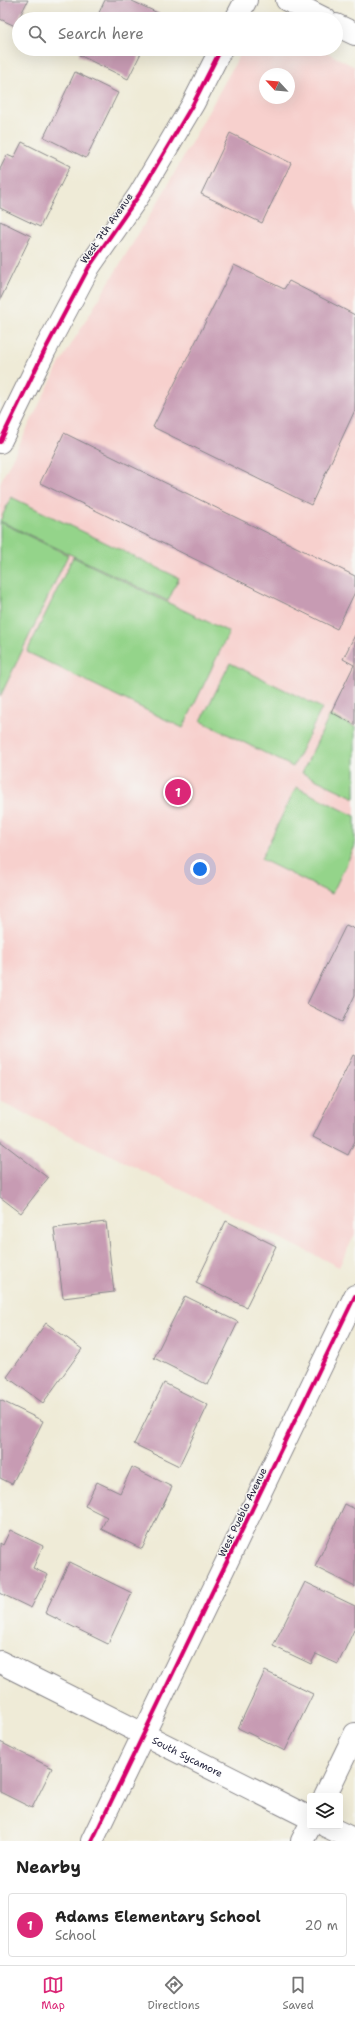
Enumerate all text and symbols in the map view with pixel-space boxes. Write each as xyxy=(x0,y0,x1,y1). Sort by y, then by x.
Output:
search box xyxy=(12,12,343,56)
icon: search xyxy=(26,23,48,45)
text: Search here xyxy=(58,24,144,44)
north arrow xyxy=(259,68,295,104)
street label: West 7th Avenue xyxy=(77,190,136,266)
pin: 1 xyxy=(165,777,191,807)
your location xyxy=(190,859,210,879)
street label: West Pueblo Avenue xyxy=(215,1465,270,1559)
street label: South Sycamore xyxy=(150,1734,225,1780)
map controls xyxy=(307,1793,343,1829)
button: layers xyxy=(307,1793,343,1829)
text: Nearby xyxy=(16,1856,81,1878)
text: Adams Elementary School xyxy=(55,1907,261,1927)
text: 1 xyxy=(27,1917,33,1934)
text: 20 m xyxy=(305,1917,338,1934)
text: School xyxy=(55,1927,96,1944)
tab: Map xyxy=(41,1974,65,2013)
tab: Directions xyxy=(147,1974,200,2013)
tab: Saved xyxy=(282,1974,314,2013)

